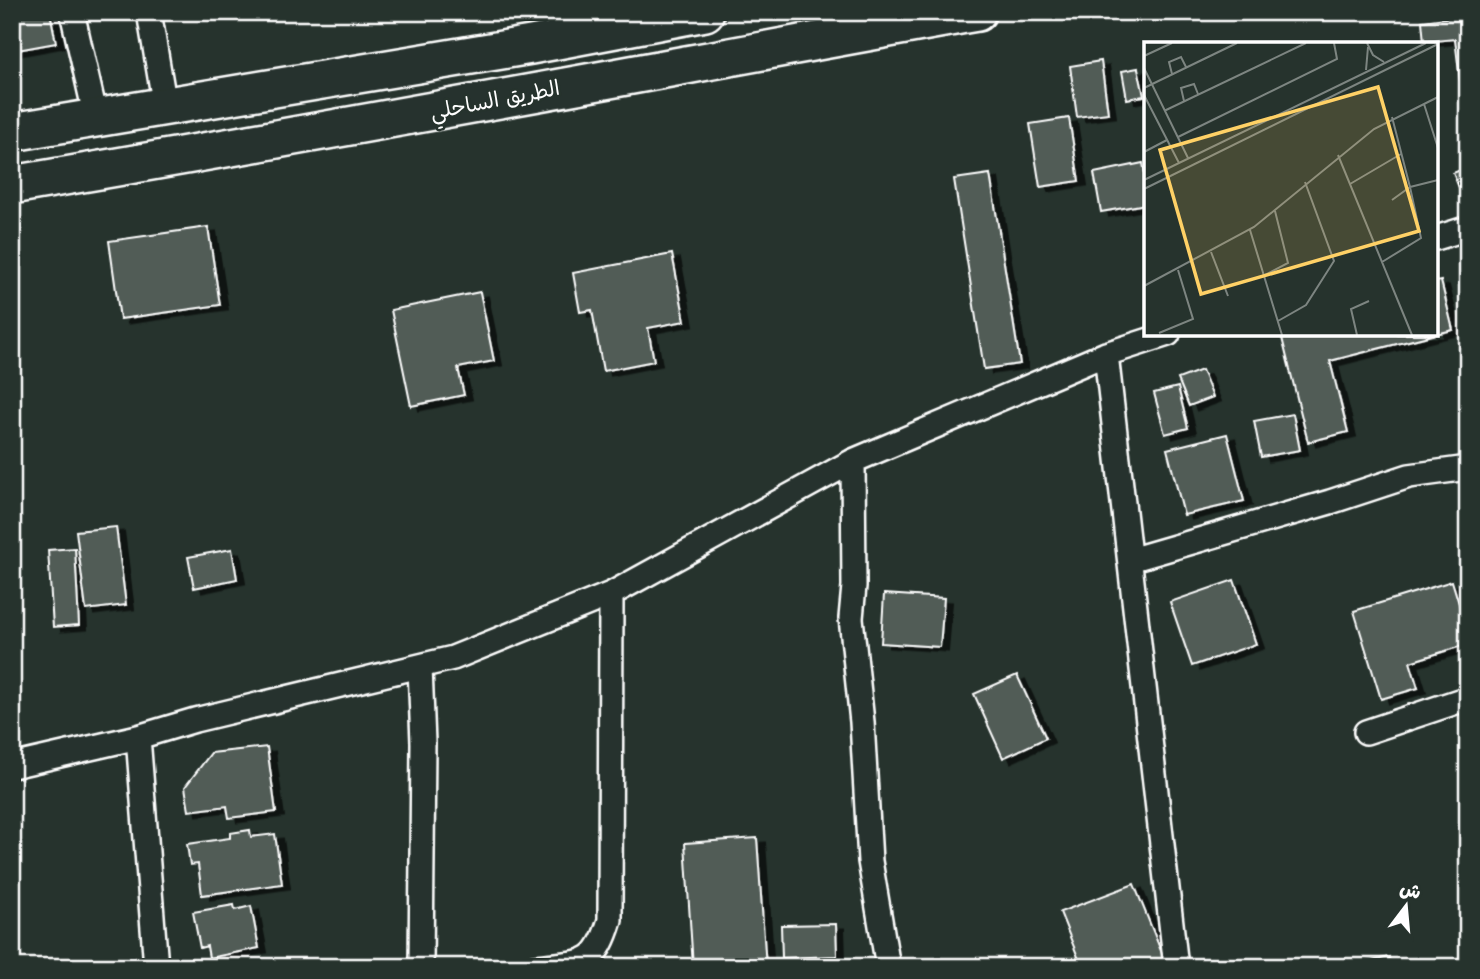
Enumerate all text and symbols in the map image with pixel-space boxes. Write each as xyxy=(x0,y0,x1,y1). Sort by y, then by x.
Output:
inset map xyxy=(1144,42,1438,336)
street label: الطريق الساحلي xyxy=(428,73,563,131)
north arrow xyxy=(1372,870,1442,940)
text: ش xyxy=(1397,874,1424,904)

